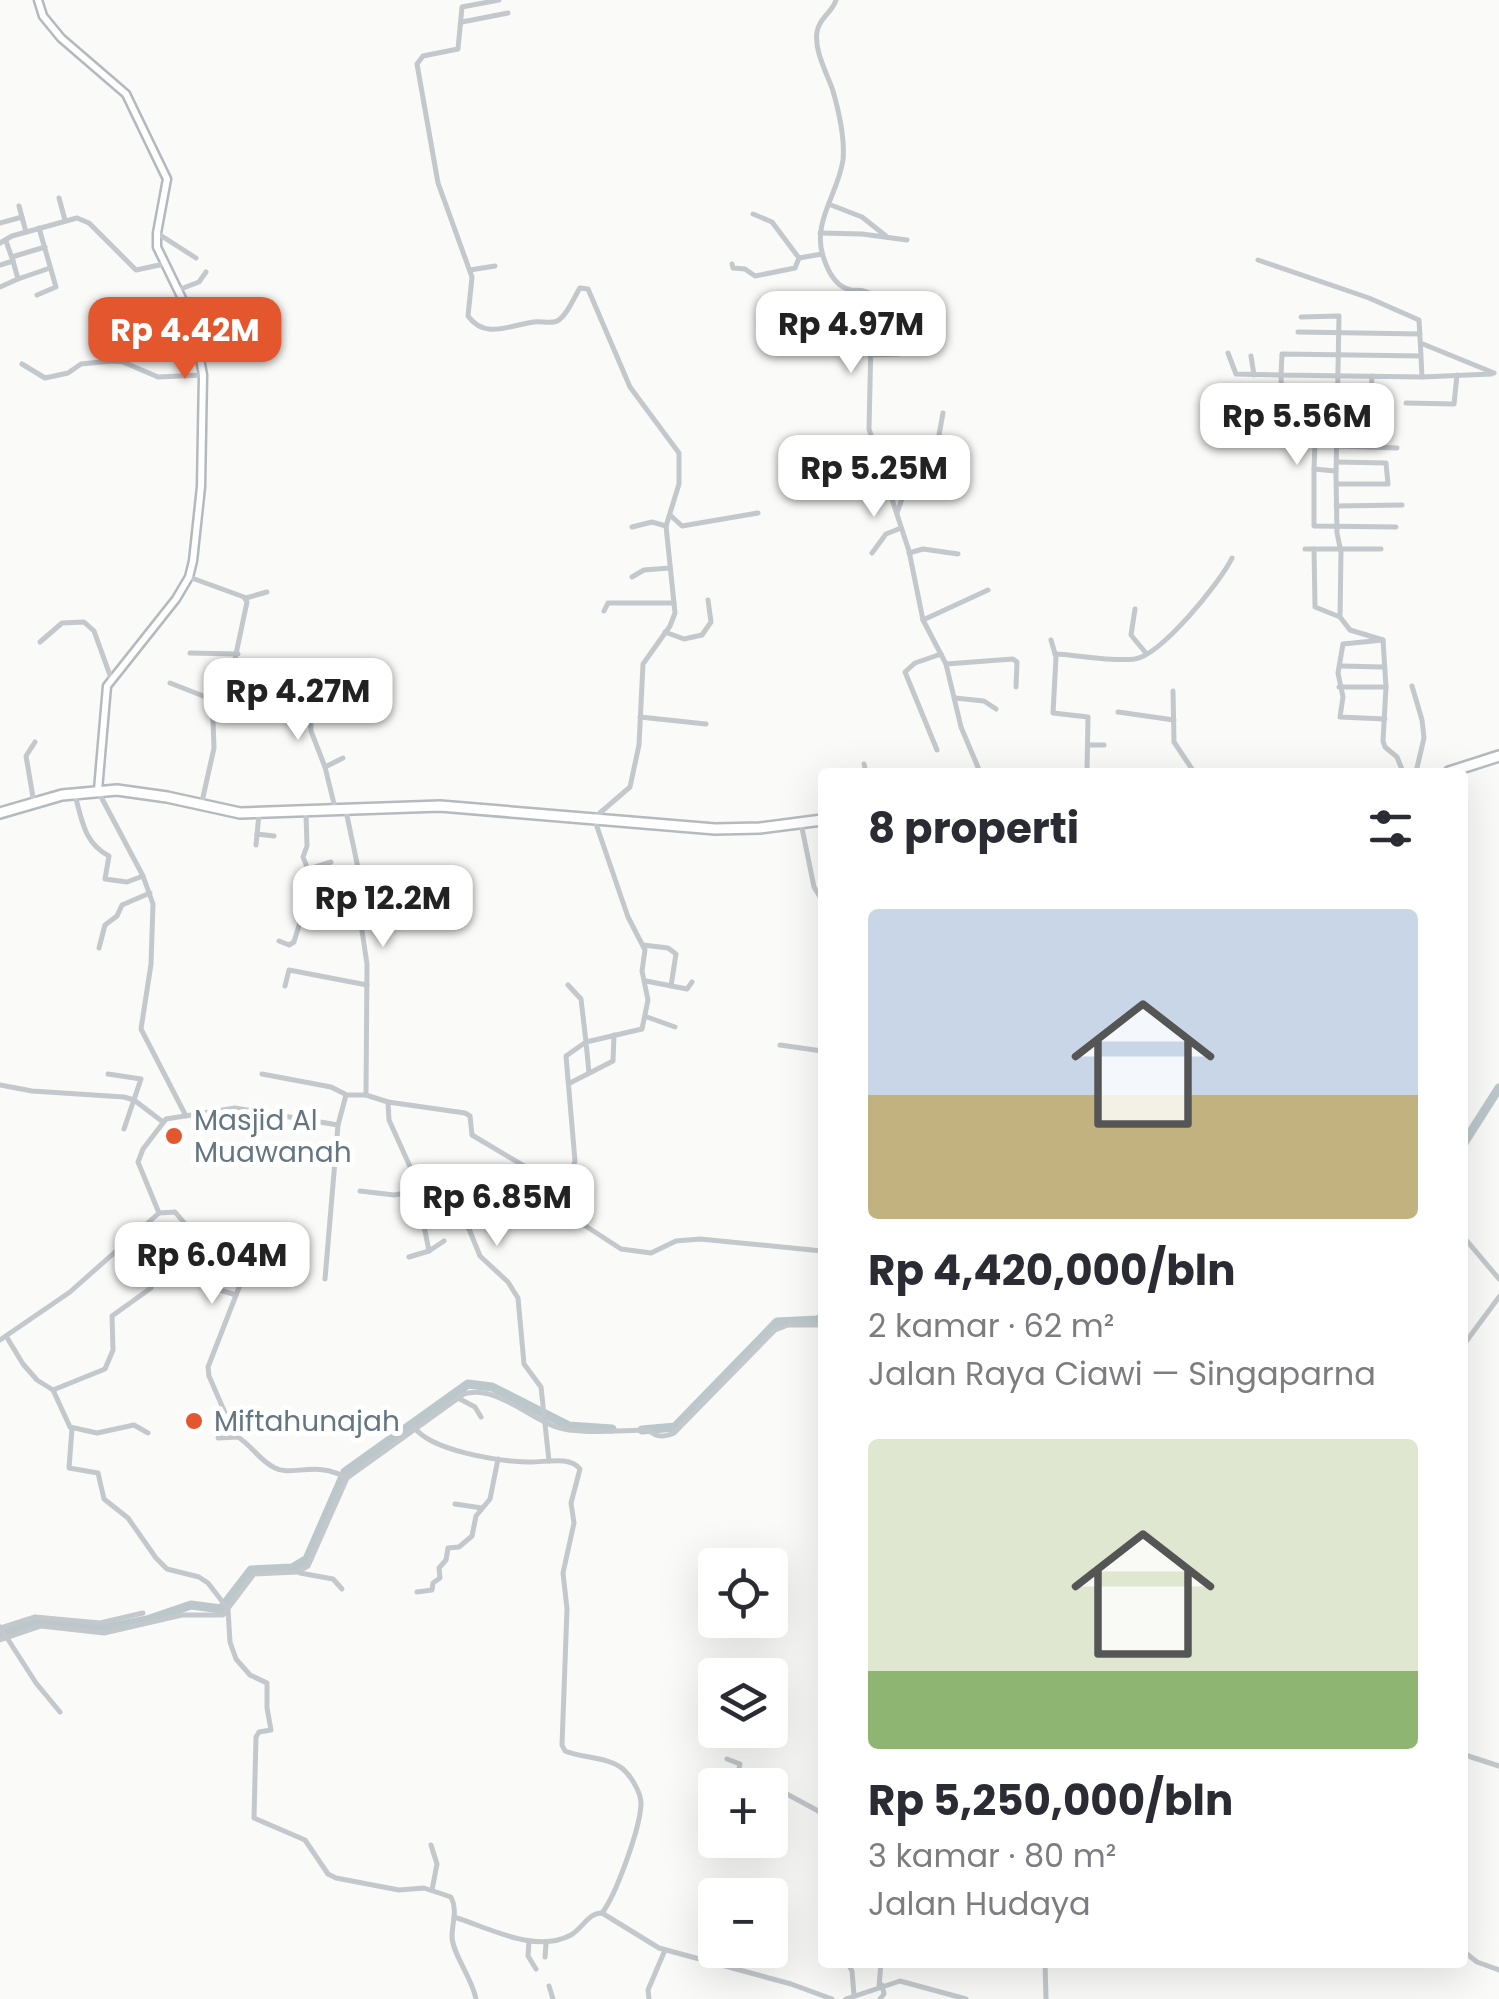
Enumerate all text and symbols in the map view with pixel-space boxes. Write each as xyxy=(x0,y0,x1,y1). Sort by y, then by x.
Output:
pin: Rp 4.97M xyxy=(748,291,954,376)
pin: Rp 4.42M xyxy=(82,297,288,382)
text: Rp 4.97M xyxy=(778,301,924,346)
text: Rp 4.42M xyxy=(110,307,260,352)
pin: Rp 5.56M xyxy=(1194,383,1400,468)
text: Rp 5.56M xyxy=(1222,393,1372,438)
pin: Rp 5.25M xyxy=(771,435,977,520)
text: Rp 5.25M xyxy=(800,445,948,490)
pin: Rp 4.27M xyxy=(195,658,401,743)
text: Rp 4.27M xyxy=(226,668,370,713)
text: 8 properti xyxy=(868,799,1079,858)
icon: filters xyxy=(1363,801,1418,856)
pin: Rp 12.2M xyxy=(280,865,486,950)
text: Rp 12.2M xyxy=(315,875,451,920)
icon: home xyxy=(1053,974,1233,1154)
place label: Masjid Al Muawanah xyxy=(194,1101,352,1172)
marker: Masjid Al Muawanah xyxy=(163,1125,185,1147)
pin: Rp 6.85M xyxy=(394,1164,600,1249)
text: Rp 6.85M xyxy=(422,1174,572,1219)
pin: Rp 6.04M xyxy=(109,1222,315,1307)
text: Rp 6.04M xyxy=(137,1232,287,1277)
text: Rp 4,420,000/bln xyxy=(868,1241,1236,1300)
text: 2 kamar · 62 m² xyxy=(868,1303,1114,1348)
text: Jalan Raya Ciawi — Singaparna xyxy=(868,1351,1376,1396)
place label: Miftahunajah xyxy=(214,1402,400,1441)
marker: Miftahunajah xyxy=(183,1410,205,1432)
icon: home xyxy=(1053,1504,1233,1684)
map controls xyxy=(698,1548,788,1968)
button: locate xyxy=(698,1548,788,1638)
button: layers xyxy=(698,1658,788,1748)
button: + xyxy=(698,1768,788,1858)
text: Rp 5,250,000/bln xyxy=(868,1771,1233,1830)
text: 3 kamar · 80 m² xyxy=(868,1833,1116,1878)
button: − xyxy=(698,1878,788,1968)
text: Jalan Hudaya xyxy=(868,1881,1091,1926)

